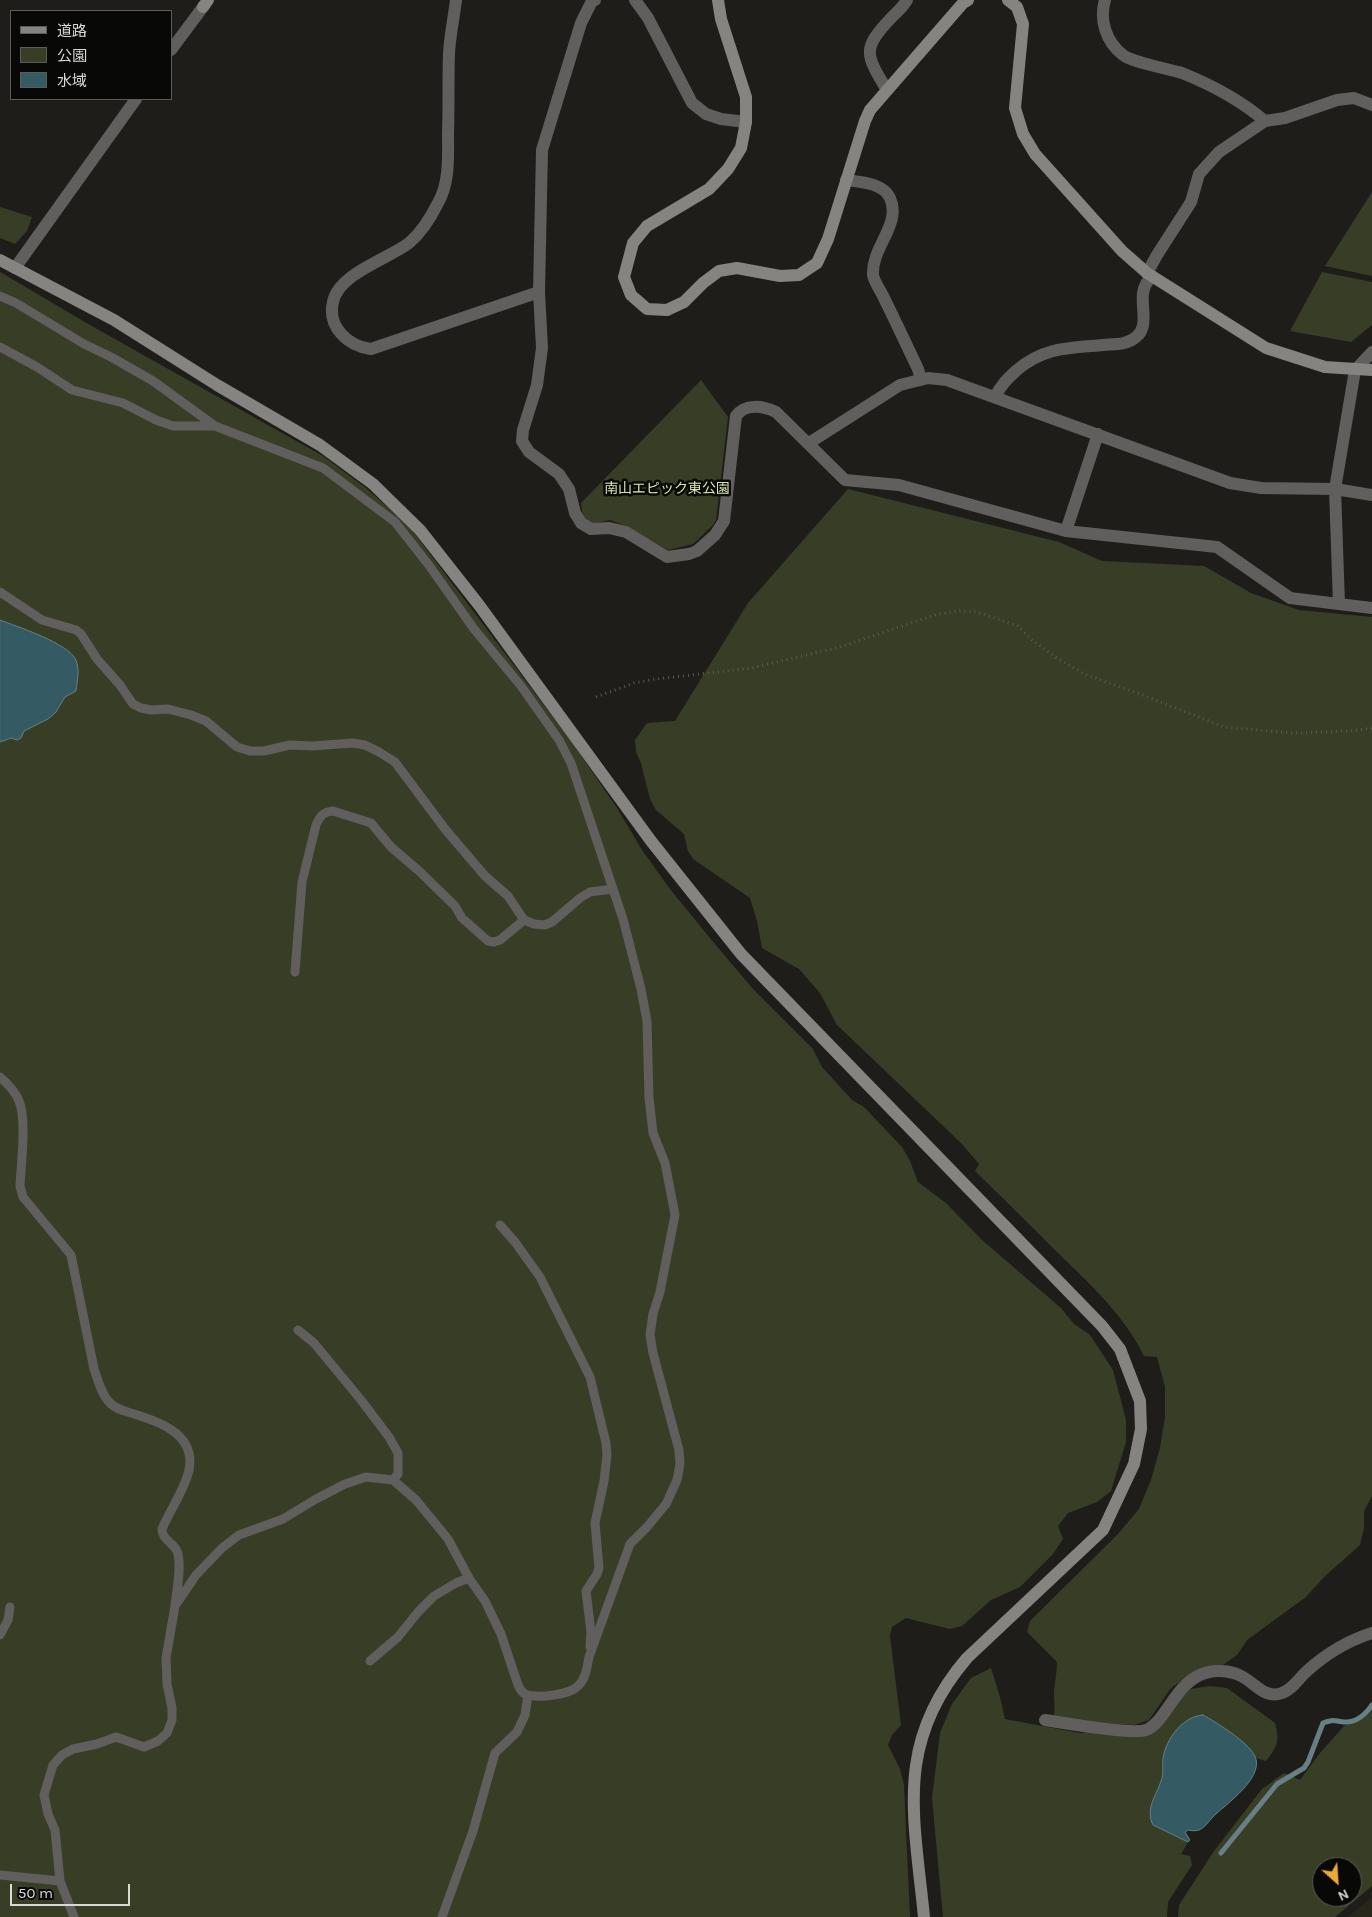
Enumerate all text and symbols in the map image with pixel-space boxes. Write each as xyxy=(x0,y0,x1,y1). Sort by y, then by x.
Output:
legend xyxy=(10,10,172,100)
text: 道路 xyxy=(57,22,87,40)
text: 公園 xyxy=(57,47,87,65)
text: 水域 xyxy=(57,72,87,90)
park label: 南山エピック東公園 xyxy=(604,481,730,497)
north arrow xyxy=(1312,1857,1362,1907)
scale bar xyxy=(12,1874,132,1906)
text: 50 m xyxy=(18,1884,53,1902)
text: N xyxy=(1335,1885,1352,1905)

